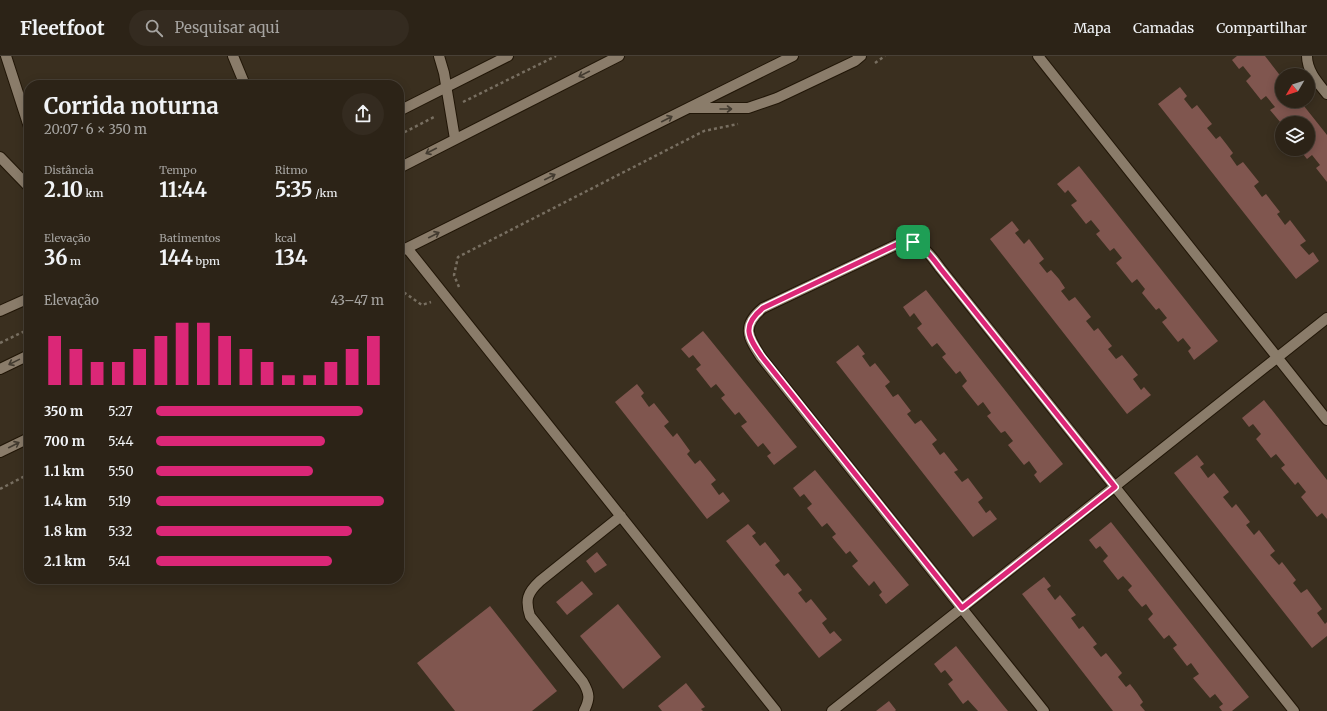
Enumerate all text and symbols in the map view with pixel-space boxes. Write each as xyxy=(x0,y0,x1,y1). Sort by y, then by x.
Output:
search box xyxy=(129,10,409,46)
text: Fleetfoot xyxy=(20,16,105,40)
icon: search xyxy=(143,17,165,39)
text: Pesquisar aqui xyxy=(175,18,280,37)
text: Mapa xyxy=(1073,19,1111,37)
text: Camadas xyxy=(1133,19,1194,37)
text: Compartilhar xyxy=(1216,19,1307,37)
north arrow xyxy=(1275,68,1315,108)
map controls xyxy=(1275,68,1315,156)
one-way arrow xyxy=(578,70,590,78)
text: Corrida noturna xyxy=(44,92,219,120)
button: share xyxy=(342,93,384,135)
one-way arrow xyxy=(719,105,732,113)
one-way arrow xyxy=(660,114,672,122)
button: layers xyxy=(1275,116,1315,156)
text: 20:07 · 6 × 350 m xyxy=(44,121,147,138)
one-way arrow xyxy=(425,148,437,156)
text: Distância xyxy=(44,163,94,177)
text: Tempo xyxy=(159,163,197,177)
text: Ritmo xyxy=(275,163,307,177)
one-way arrow xyxy=(544,172,556,180)
text: 2.10 xyxy=(44,177,83,202)
text: 11:44 xyxy=(159,177,207,202)
text: 5:35 xyxy=(275,177,313,202)
text: km xyxy=(83,186,103,200)
text: /km xyxy=(313,186,337,200)
pin xyxy=(896,225,930,259)
one-way arrow xyxy=(428,230,440,238)
text: Elevação xyxy=(44,231,90,245)
text: Batimentos xyxy=(159,231,220,245)
text: kcal xyxy=(275,231,296,245)
icon: arrive xyxy=(902,231,924,253)
text: 36 xyxy=(44,245,68,270)
text: 144 xyxy=(159,245,193,270)
text: 134 xyxy=(275,245,307,270)
text: m xyxy=(68,254,81,268)
text: bpm xyxy=(193,254,220,268)
text: Elevação xyxy=(44,292,99,309)
text: 43–47 m xyxy=(331,292,384,309)
one-way arrow xyxy=(9,359,21,366)
text: 350 m xyxy=(44,403,83,420)
text: 5:27 xyxy=(108,403,133,420)
text: 700 m xyxy=(44,433,85,450)
text: 5:44 xyxy=(108,433,133,450)
one-way arrow xyxy=(8,441,20,448)
text: 1.1 km xyxy=(44,463,84,480)
text: 5:50 xyxy=(108,463,134,480)
text: 1.4 km xyxy=(44,493,87,510)
text: 5:19 xyxy=(108,493,131,510)
text: 1.8 km xyxy=(44,523,87,540)
text: 5:32 xyxy=(108,523,132,540)
text: 2.1 km xyxy=(44,553,86,570)
text: 5:41 xyxy=(108,553,130,570)

